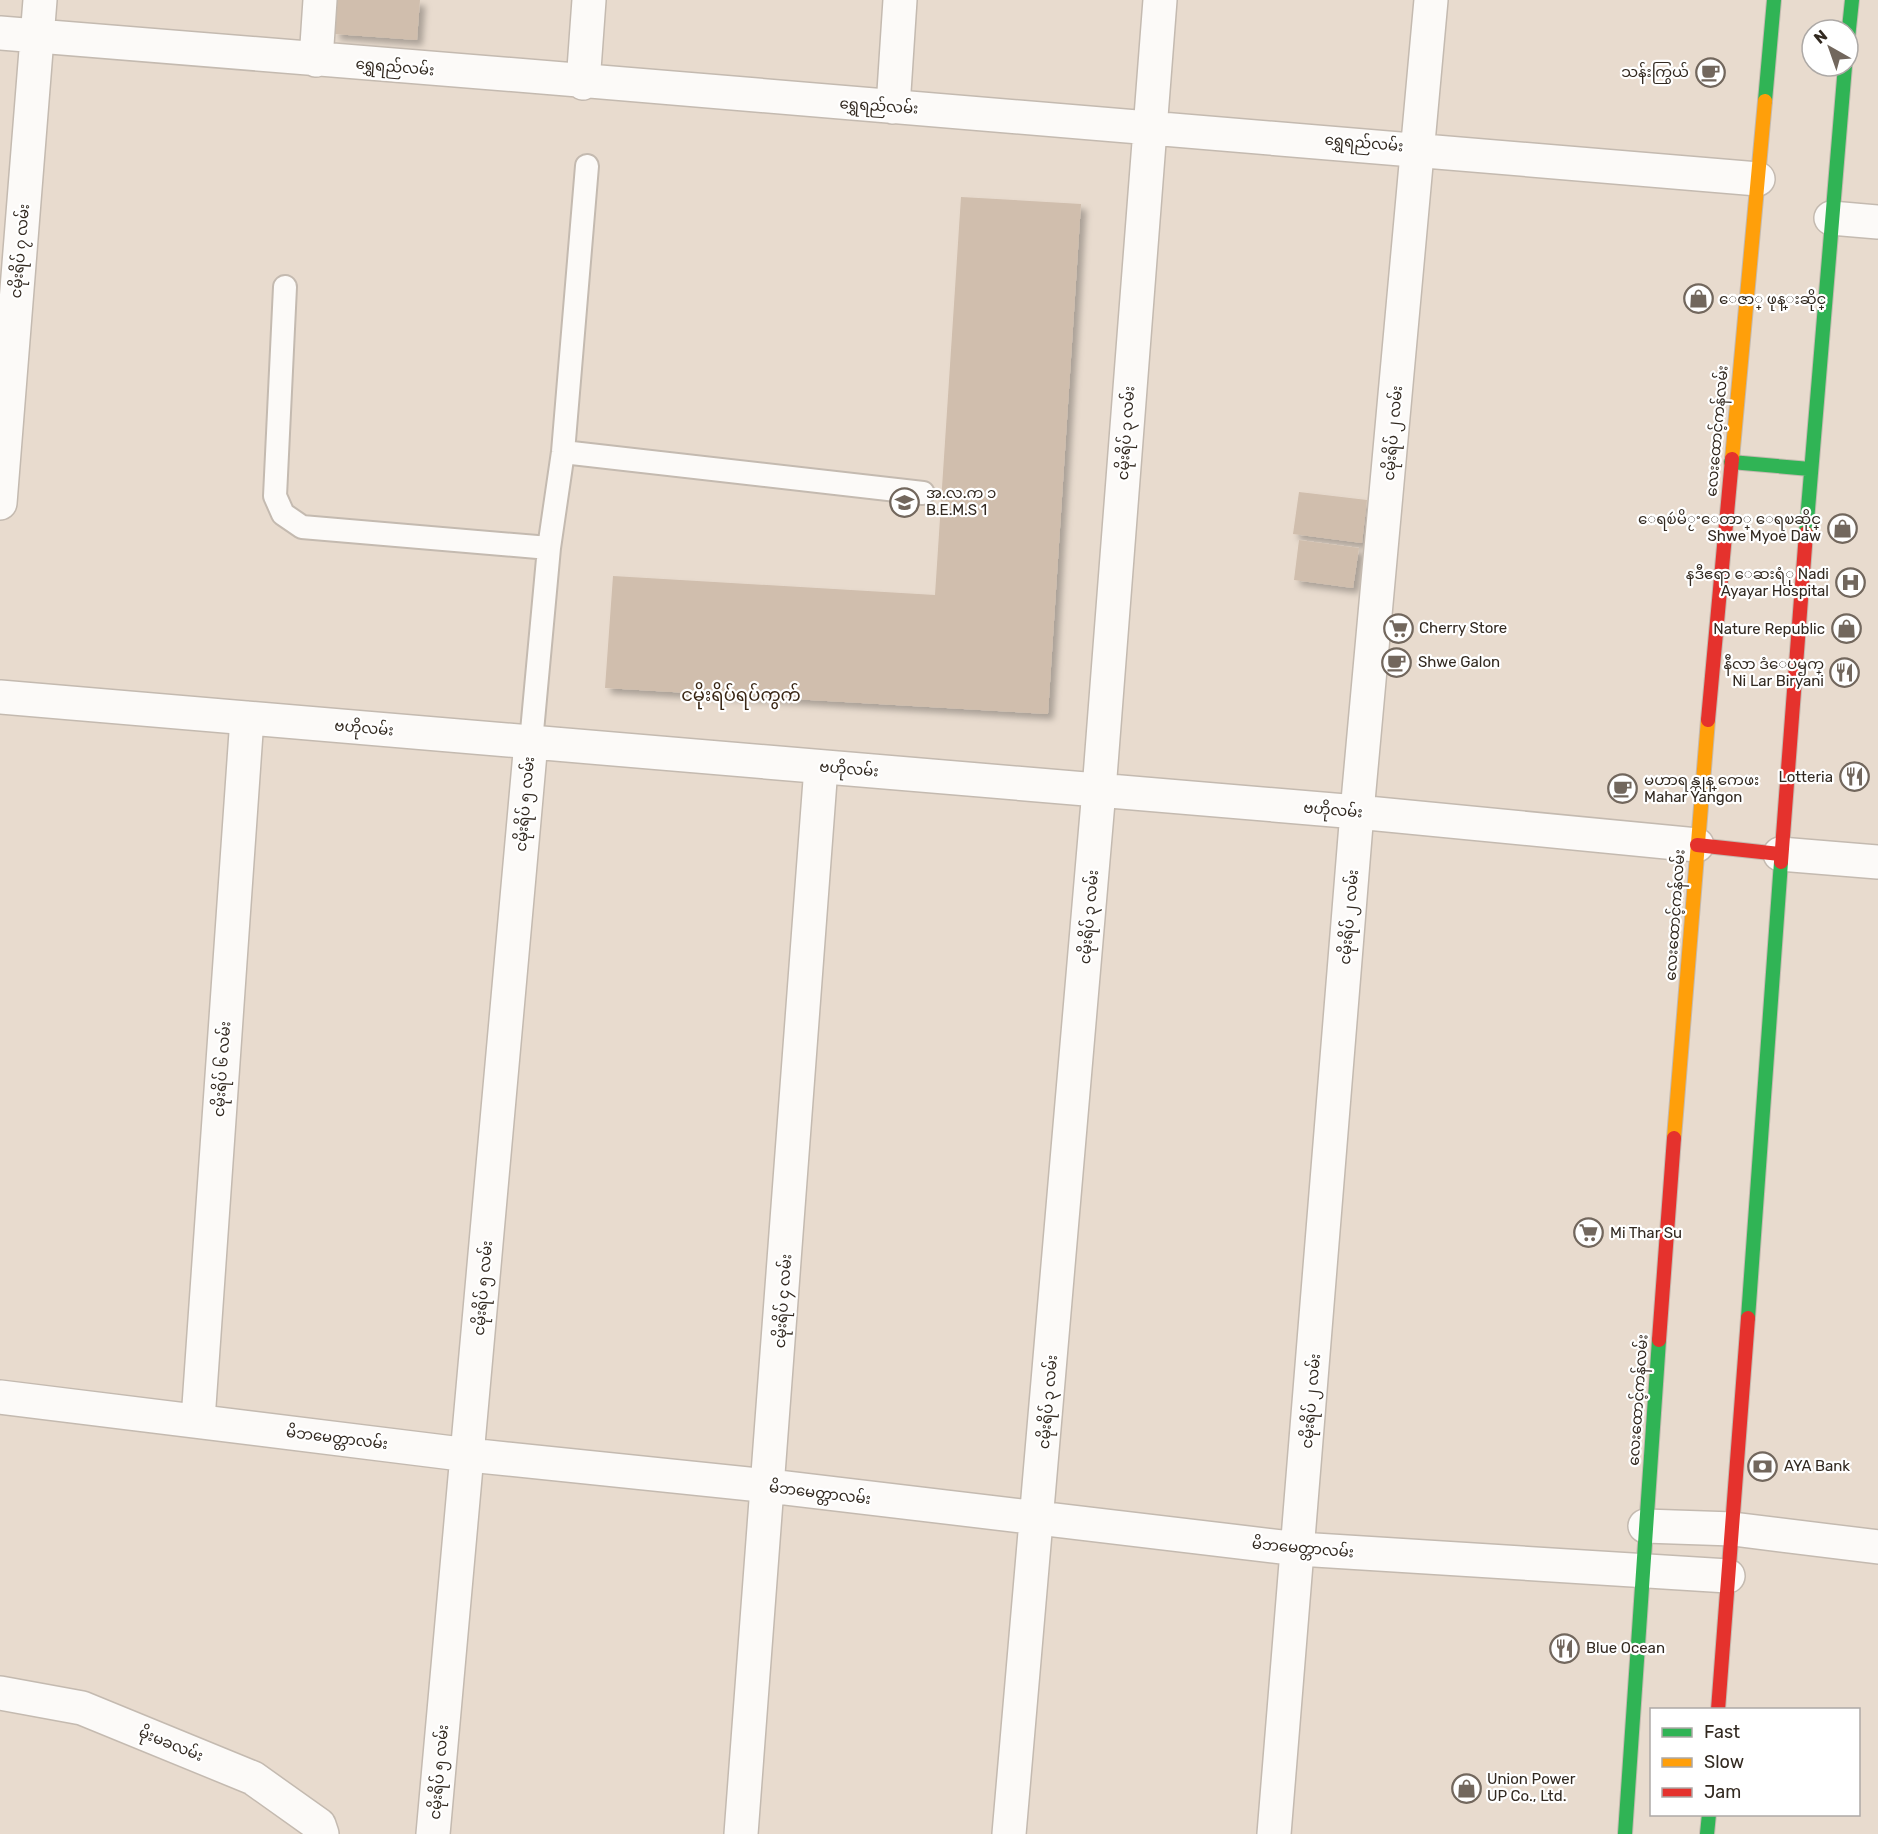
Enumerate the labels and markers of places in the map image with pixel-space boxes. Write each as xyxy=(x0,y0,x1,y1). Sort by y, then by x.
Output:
cafe icon: သန်းကြွယ် xyxy=(1694,56,1726,88)
place label: သန်းကြွယ် xyxy=(1621,62,1689,84)
shop icon: ေဇာ္ ဖုန္းဆိုင္ xyxy=(1682,283,1714,315)
place label: ေဇာ္ ဖုန္းဆိုင္ xyxy=(1719,289,1826,311)
place label: အ.လ.က ၁ B.E.M.S 1 xyxy=(926,484,996,519)
school or university icon: အ.လ.က ၁ B.E.M.S 1 xyxy=(889,486,921,518)
place label: ေရၿဴမိႂႚေတာ္ ေရၿဆိုင္ Shwe Myoe Daw xyxy=(1638,509,1821,545)
shop icon: ေရၿဴမိႂႚေတာ္ ေရၿဆိုင္ Shwe Myoe Daw xyxy=(1826,512,1858,544)
place label: နဒီဧရာ ေဆးရံု Nadi Ayayar Hospital xyxy=(1686,564,1829,600)
hospital icon: နဒီဧရာ ေဆးရံု Nadi Ayayar Hospital xyxy=(1834,567,1866,599)
supermarket icon: Cherry Store xyxy=(1382,612,1414,644)
shop icon: Nature Republic xyxy=(1830,613,1862,645)
place label: Cherry Store xyxy=(1419,619,1507,637)
place label: Nature Republic xyxy=(1713,620,1825,638)
cafe icon: Shwe Galon xyxy=(1381,646,1413,678)
place label: Shwe Galon xyxy=(1418,653,1500,671)
place label: နီလာ ဒံေပၝက္ Ni Lar Biryani xyxy=(1723,654,1824,690)
restaurant icon: နီလာ ဒံေပၝက္ Ni Lar Biryani xyxy=(1829,657,1861,689)
restaurant icon: Lotteria xyxy=(1838,761,1870,793)
place label: Lotteria xyxy=(1778,768,1833,786)
place label: မဟာရန္ကုန္ ကေဖး Mahar Yangon xyxy=(1644,771,1759,806)
cafe icon: မဟာရန္ကုန္ ကေဖး Mahar Yangon xyxy=(1607,773,1639,805)
supermarket icon: Mi Thar Su xyxy=(1573,1217,1605,1249)
place label: Mi Thar Su xyxy=(1610,1224,1682,1242)
bank icon: AYA Bank xyxy=(1747,1450,1779,1482)
place label: AYA Bank xyxy=(1784,1457,1850,1475)
restaurant icon: Blue Ocean xyxy=(1549,1632,1581,1664)
place label: Blue Ocean xyxy=(1586,1639,1665,1657)
place label: Union Power UP Co., Ltd. xyxy=(1487,1770,1576,1805)
shop icon: Union Power UP Co., Ltd. xyxy=(1450,1772,1482,1804)

